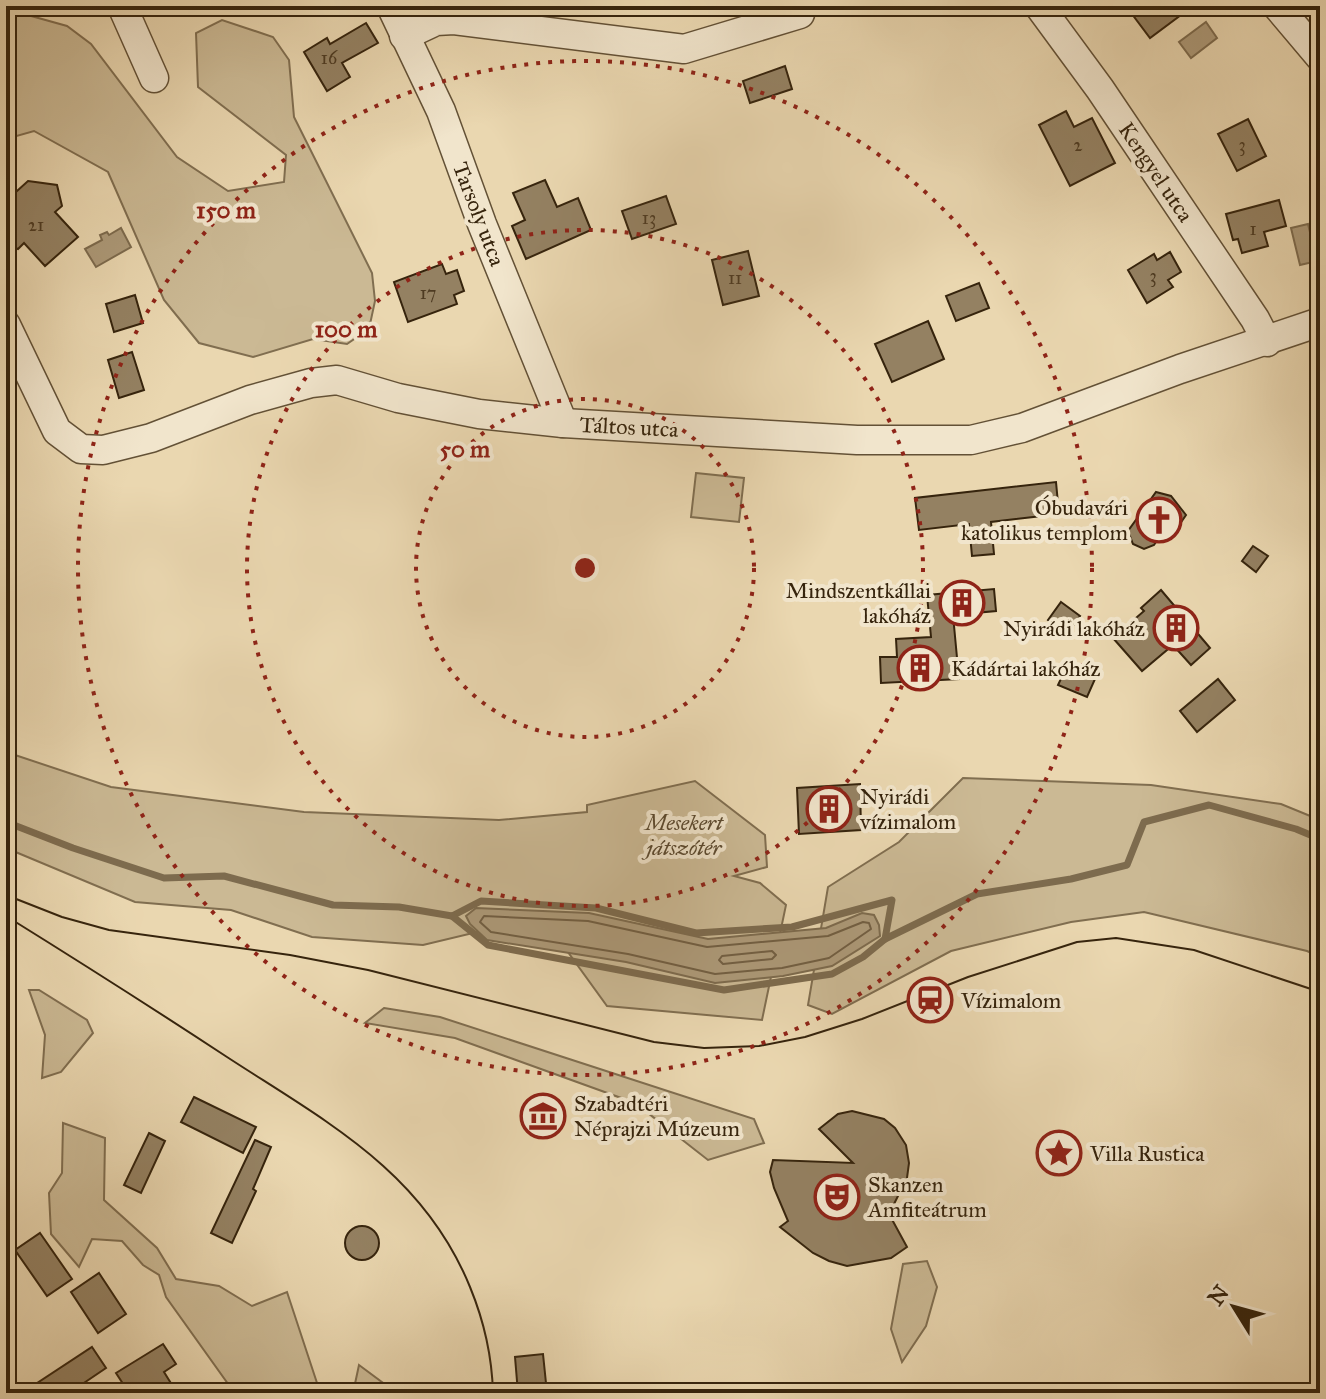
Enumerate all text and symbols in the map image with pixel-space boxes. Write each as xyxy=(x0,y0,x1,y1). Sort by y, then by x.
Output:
house number: 16 xyxy=(321,47,338,69)
street label: Kengyel utca xyxy=(1113,117,1200,228)
house number: 2 xyxy=(1074,134,1083,156)
house number: 3 xyxy=(1238,134,1246,156)
street label: Tarsoly utca xyxy=(447,158,511,270)
text: 150 m xyxy=(196,195,257,225)
house number: 13 xyxy=(642,207,656,229)
house number: 21 xyxy=(28,214,44,236)
house number: 1 xyxy=(1249,218,1257,240)
house number: 3 xyxy=(1149,265,1157,287)
house number: 11 xyxy=(728,267,742,289)
house number: 17 xyxy=(420,282,436,304)
text: 100 m xyxy=(315,314,378,344)
street label: Táltos utca xyxy=(579,411,680,443)
text: 50 m xyxy=(440,434,491,464)
place label: Óbudavári katolikus templom xyxy=(961,494,1129,546)
church icon: Óbudavári katolikus templom xyxy=(1135,496,1183,544)
centre of rings xyxy=(571,554,599,582)
place label: Mindszentkállai lakóház xyxy=(786,577,931,629)
building icon: Mindszentkállai lakóház xyxy=(938,579,986,627)
building icon: Nyirádi lakóház xyxy=(1152,604,1200,652)
place label: Nyirádi lakóház xyxy=(1003,615,1145,642)
building icon: Kádártai lakóház xyxy=(896,644,944,692)
place label: Kádártai lakóház xyxy=(951,655,1100,682)
place label: Nyirádi vízimalom xyxy=(859,783,957,835)
building icon: Nyirádi vízimalom xyxy=(805,785,853,833)
park label: Mesekert játszótér xyxy=(641,809,724,861)
station icon: Vízimalom xyxy=(906,976,954,1024)
place label: Vízimalom xyxy=(960,987,1062,1014)
place label: Szabadtéri Néprajzi Múzeum xyxy=(574,1090,740,1142)
museum icon: Szabadtéri Néprajzi Múzeum xyxy=(519,1092,567,1140)
place icon: Villa Rustica xyxy=(1035,1129,1083,1177)
place label: Villa Rustica xyxy=(1089,1140,1205,1167)
place label: Skanzen Amfiteátrum xyxy=(867,1171,987,1223)
theatre icon: Skanzen Amfiteátrum xyxy=(813,1173,861,1221)
north arrow xyxy=(1194,1267,1274,1347)
text: N xyxy=(1202,1279,1235,1311)

